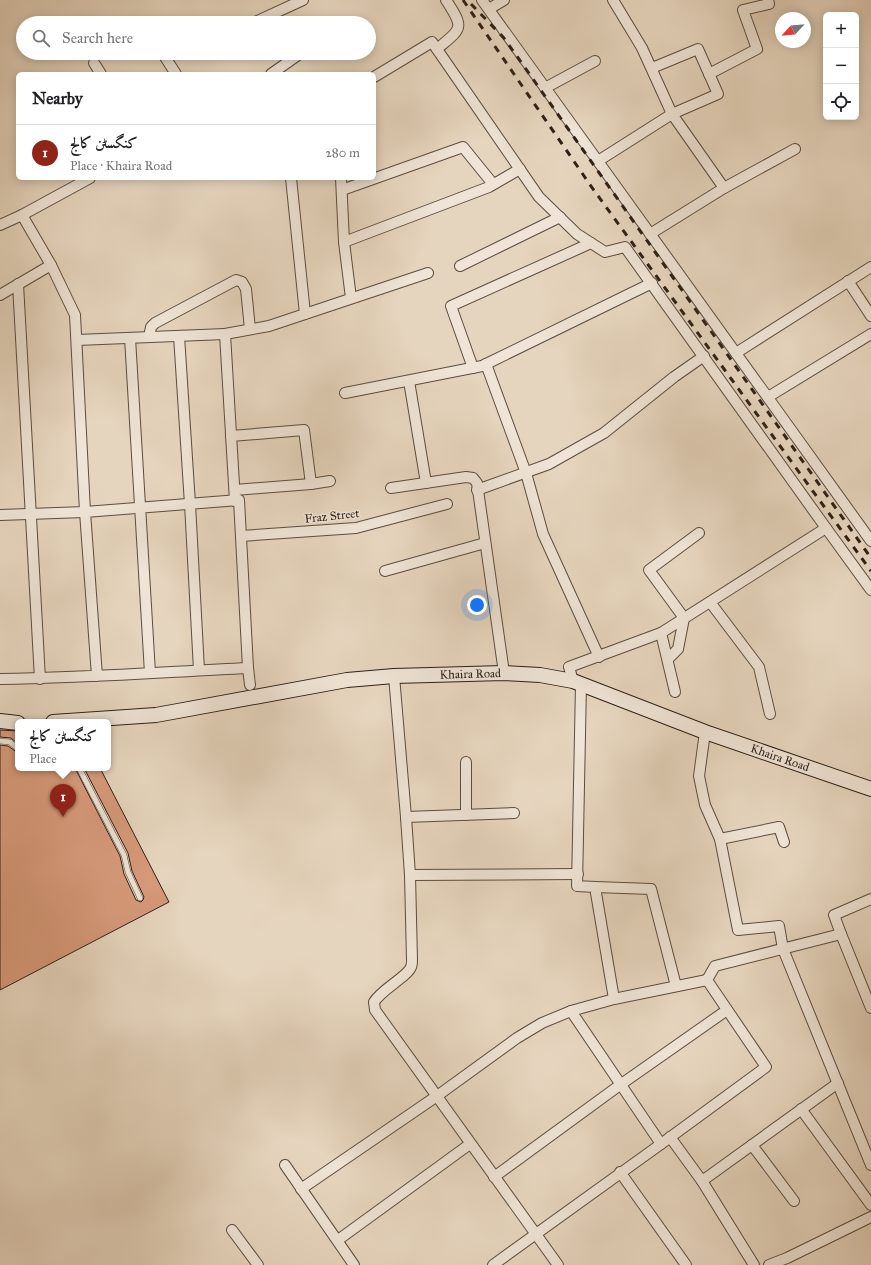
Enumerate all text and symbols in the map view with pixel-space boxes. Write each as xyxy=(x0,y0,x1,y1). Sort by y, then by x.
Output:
north arrow xyxy=(775,12,811,48)
map controls xyxy=(823,12,859,120)
button: + xyxy=(823,12,859,48)
search box xyxy=(16,16,376,60)
icon: search xyxy=(30,27,52,49)
text: Search here xyxy=(62,29,133,47)
button: − xyxy=(823,48,859,84)
button: locate xyxy=(823,84,859,120)
text: Nearby xyxy=(32,88,83,109)
text: کنگسٹن کالج xyxy=(70,134,138,152)
text: 1 xyxy=(42,145,48,161)
text: 280 m xyxy=(325,145,360,161)
text: Place · Khaira Road xyxy=(70,158,172,174)
street label: Fraz Street xyxy=(304,506,361,526)
your location xyxy=(467,595,487,615)
street label: Khaira Road xyxy=(440,666,501,682)
popup xyxy=(15,719,111,771)
text: کنگسٹن کالج xyxy=(29,727,97,745)
street label: Khaira Road xyxy=(749,741,811,774)
text: Place xyxy=(29,751,57,767)
pin: 1 xyxy=(50,784,76,817)

